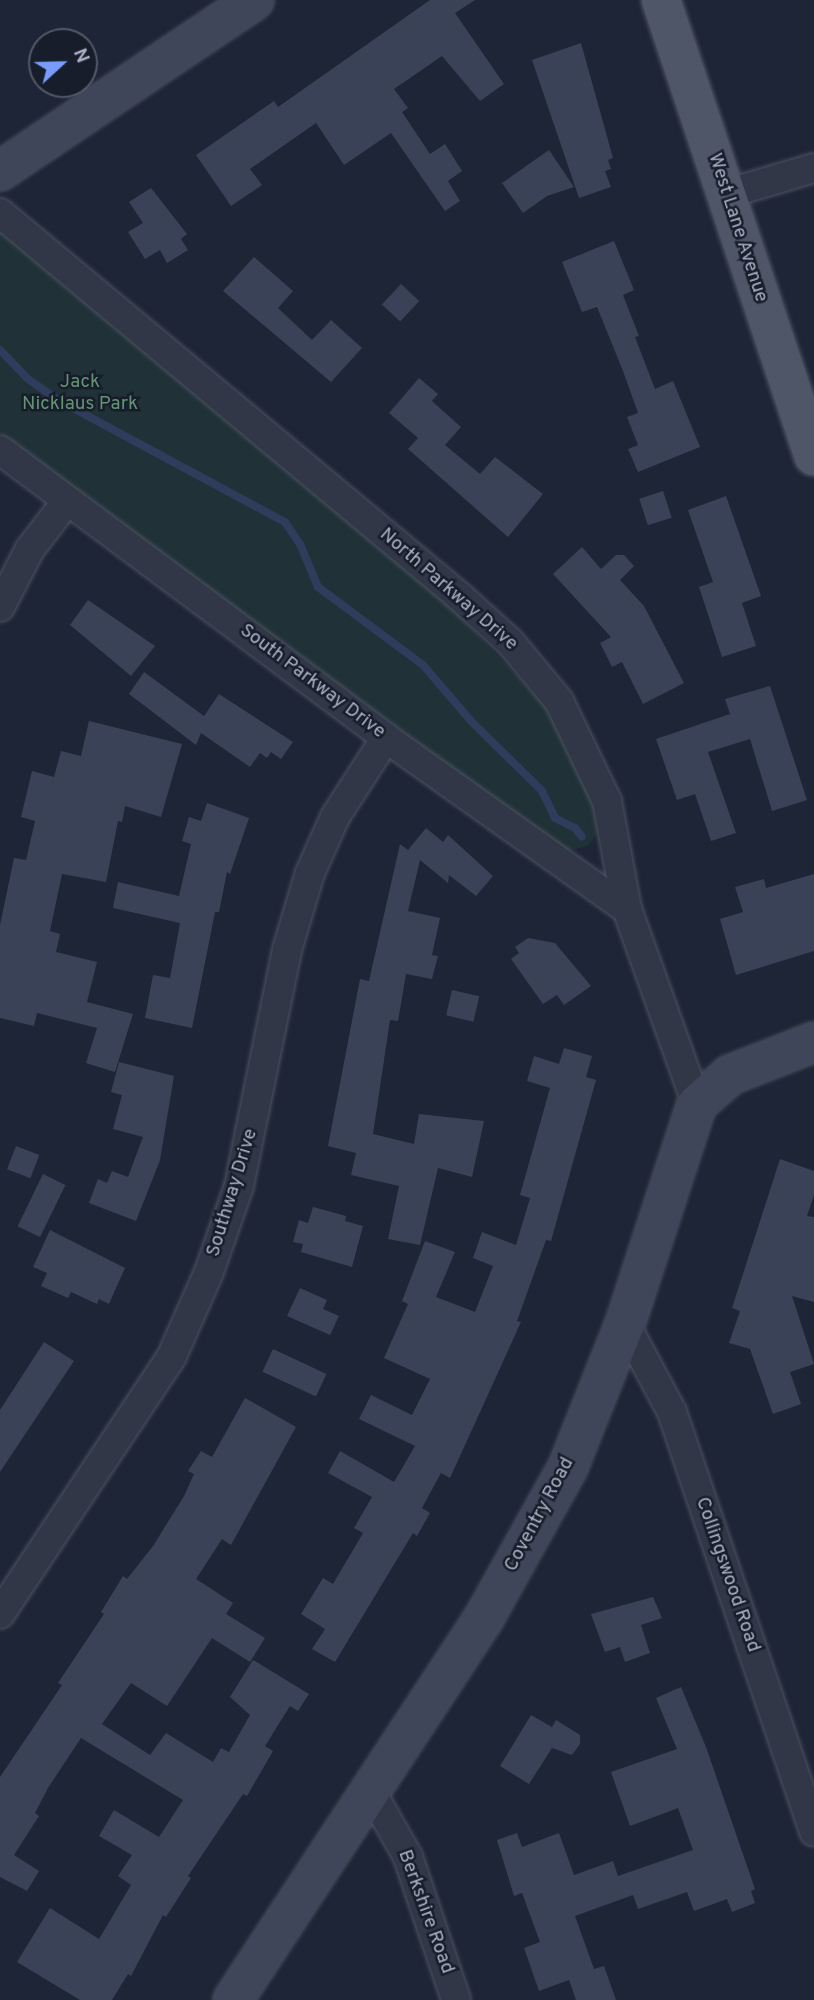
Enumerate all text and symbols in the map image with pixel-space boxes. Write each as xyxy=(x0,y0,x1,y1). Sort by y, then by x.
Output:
north arrow xyxy=(28,28,98,98)
text: N xyxy=(67,45,94,67)
street label: West Lane Avenue xyxy=(702,150,772,306)
park label: Jack Nicklaus Park xyxy=(22,372,138,416)
street label: North Parkway Drive xyxy=(374,524,522,656)
street label: South Parkway Drive xyxy=(235,620,389,744)
street label: Southway Drive xyxy=(203,1126,263,1260)
street label: Coventry Road xyxy=(500,1454,580,1576)
street label: Collingswood Road xyxy=(690,1494,764,1656)
street label: Berkshire Road xyxy=(392,1847,458,1977)

